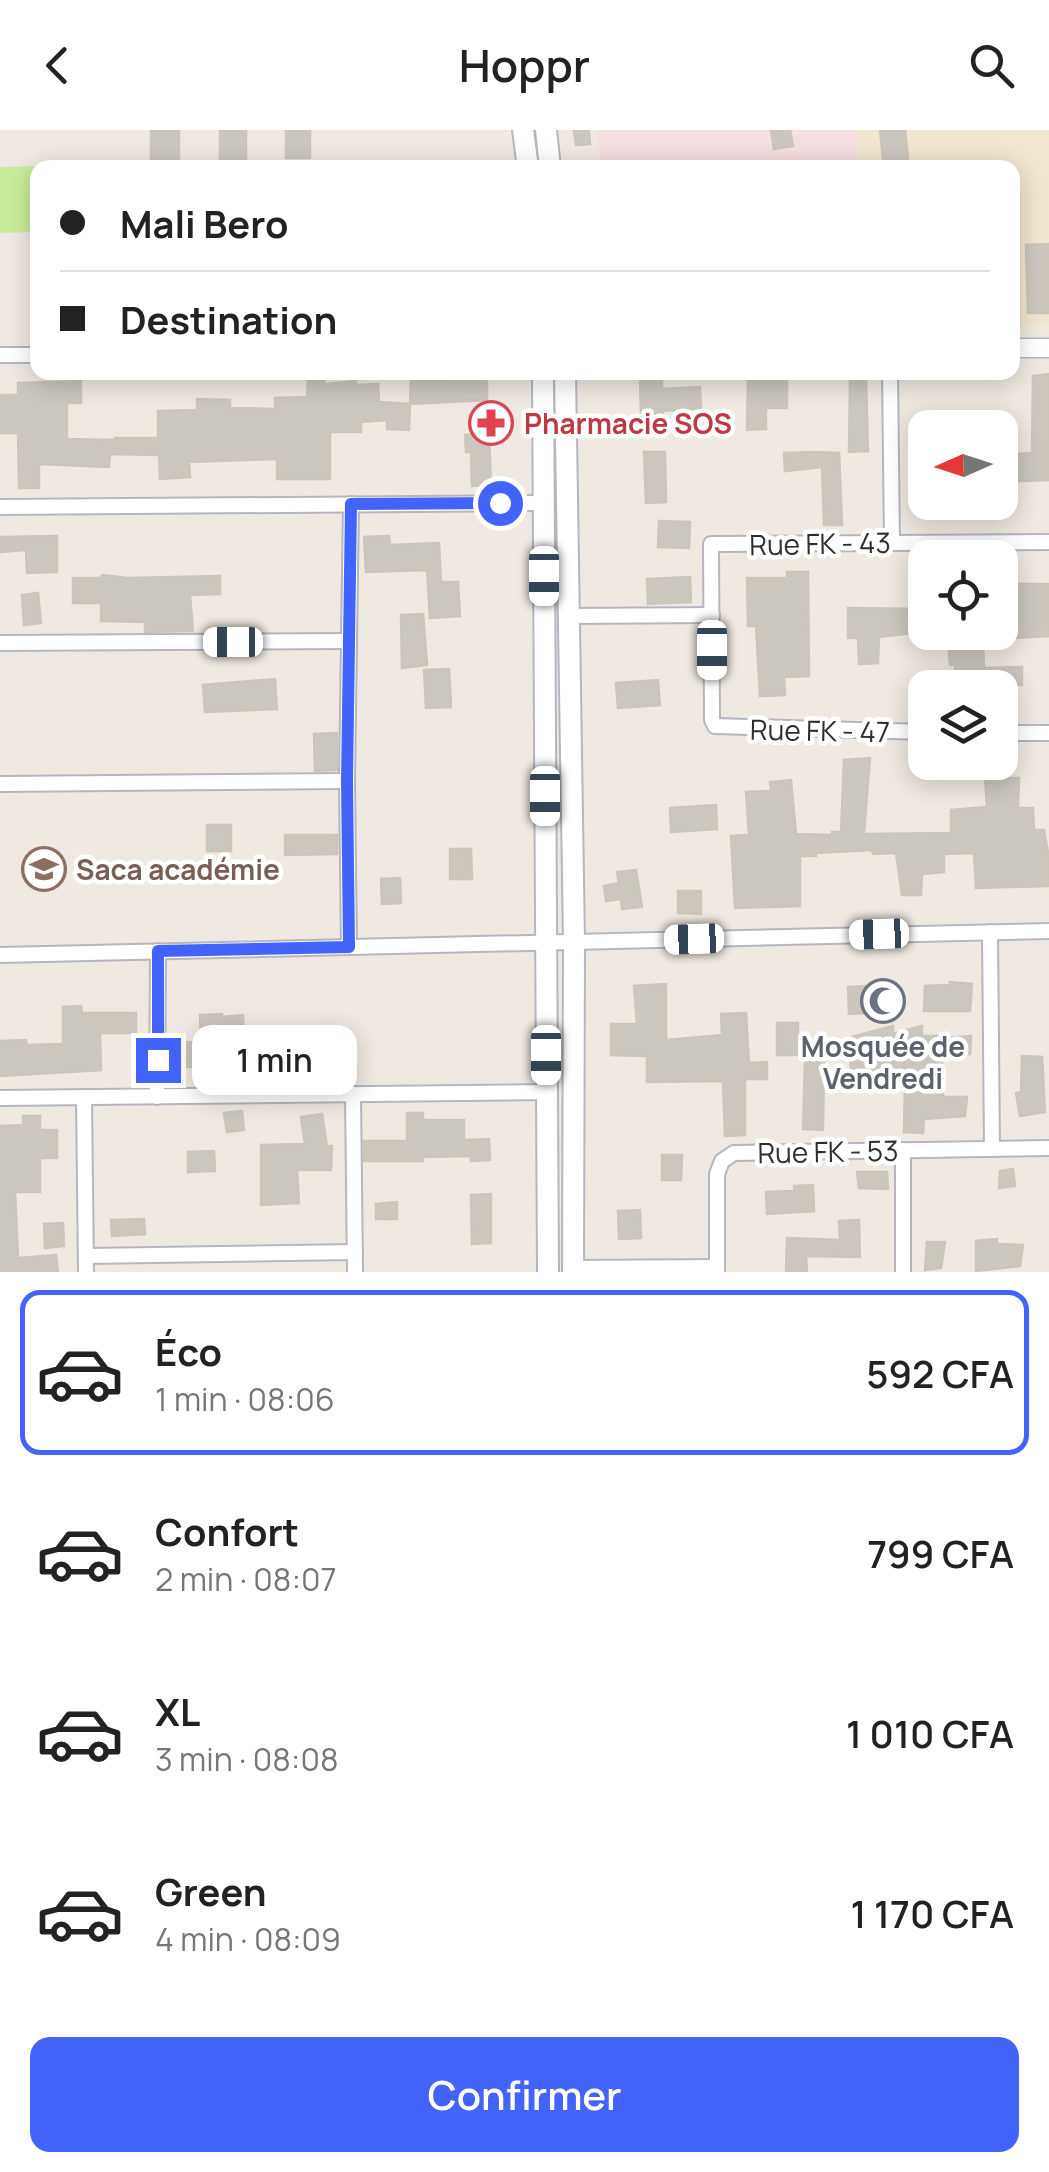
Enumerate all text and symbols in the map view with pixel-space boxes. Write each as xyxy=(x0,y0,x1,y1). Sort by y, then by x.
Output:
text: Hoppr xyxy=(459,34,590,96)
icon: back xyxy=(30,38,85,93)
icon: search xyxy=(964,38,1019,93)
text: Mali Bero xyxy=(120,197,288,249)
text: Destination xyxy=(120,293,337,345)
pharmacy icon: Pharmacie SOS xyxy=(468,400,514,446)
place label: Pharmacie SOS xyxy=(524,404,732,442)
north arrow xyxy=(908,410,1018,520)
map controls xyxy=(908,410,1018,780)
route start xyxy=(478,481,523,526)
street label: Rue FK - 43 xyxy=(749,523,891,563)
button: locate xyxy=(908,540,1018,650)
car xyxy=(529,546,559,606)
car xyxy=(697,620,727,680)
car xyxy=(203,627,263,657)
button: layers xyxy=(908,670,1018,780)
street label: Rue FK - 47 xyxy=(750,710,890,750)
car xyxy=(530,766,560,826)
school or university icon: Saca académie xyxy=(21,846,67,892)
place label: Saca académie xyxy=(76,850,280,888)
car xyxy=(848,918,910,950)
car xyxy=(663,923,725,955)
mosque icon: Mosquée de Vendredi xyxy=(860,978,906,1024)
callout: 1 min xyxy=(193,1025,358,1095)
car xyxy=(531,1025,561,1085)
place label: Mosquée de Vendredi xyxy=(801,1027,965,1097)
route end xyxy=(136,1038,181,1083)
text: 1 min xyxy=(236,1038,313,1082)
street label: Rue FK - 53 xyxy=(757,1131,899,1171)
text: Éco xyxy=(155,1325,222,1377)
icon: car xyxy=(35,1328,125,1418)
text: 592 CFA xyxy=(866,1347,1014,1399)
text: 1 min · 08:06 xyxy=(155,1377,335,1421)
text: Confort xyxy=(155,1505,299,1557)
icon: car xyxy=(35,1508,125,1598)
text: 799 CFA xyxy=(867,1527,1014,1579)
text: 2 min · 08:07 xyxy=(155,1557,337,1601)
text: XL xyxy=(155,1685,200,1737)
icon: car xyxy=(35,1688,125,1778)
text: 1 010 CFA xyxy=(846,1707,1014,1759)
text: 3 min · 08:08 xyxy=(155,1737,339,1781)
text: Green xyxy=(155,1865,267,1917)
icon: car xyxy=(35,1868,125,1958)
text: 1 170 CFA xyxy=(850,1887,1014,1939)
text: 4 min · 08:09 xyxy=(155,1917,341,1961)
button: Confirmer xyxy=(30,2037,1019,2152)

